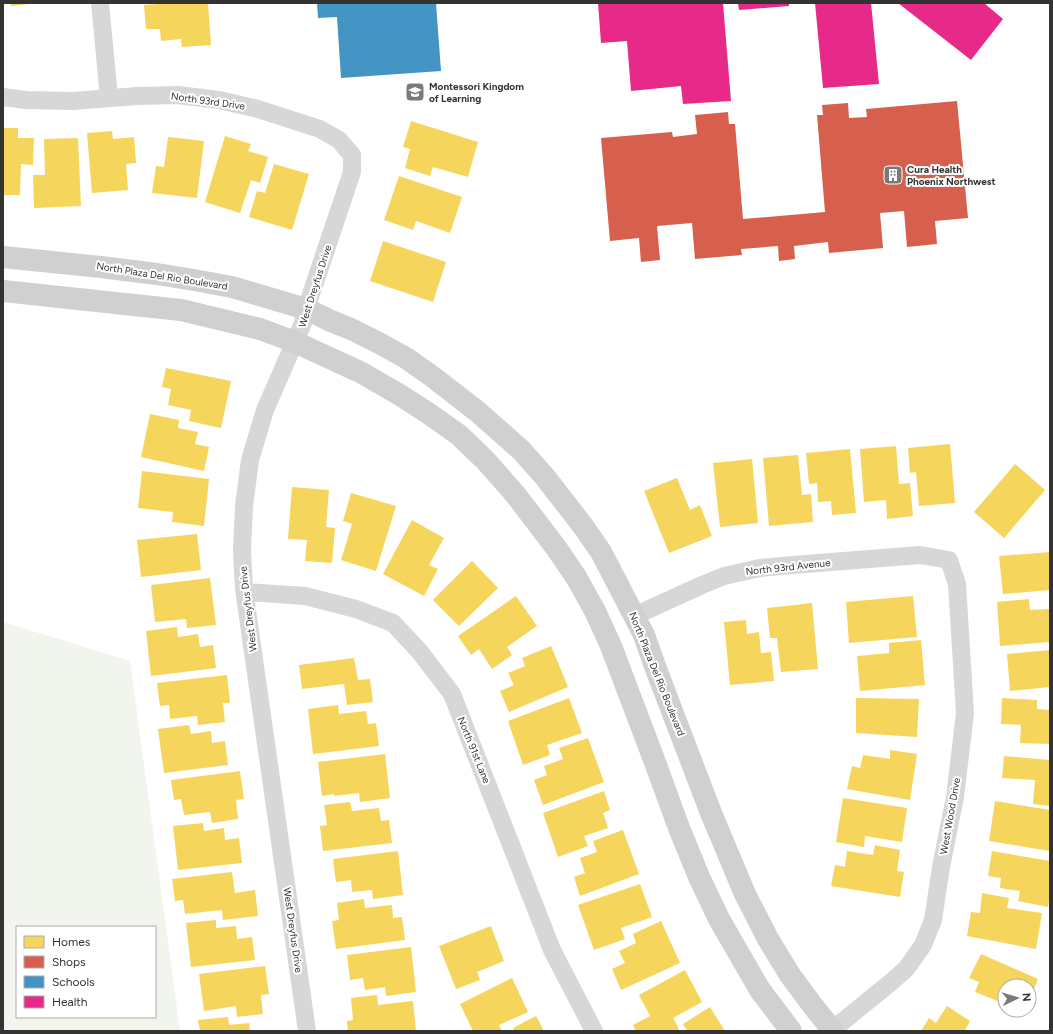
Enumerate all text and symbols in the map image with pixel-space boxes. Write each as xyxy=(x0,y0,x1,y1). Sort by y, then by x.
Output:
place label: Montessori Kingdom of Learning xyxy=(429,80,524,105)
school or university icon: Montessori Kingdom of Learning xyxy=(404,81,426,103)
street label: North 93rd Drive xyxy=(170,89,246,113)
place label: Cura Health Phoenix Northwest xyxy=(907,163,995,188)
building icon: Cura Health Phoenix Northwest xyxy=(882,164,904,186)
street label: West Dreyfus Drive xyxy=(296,243,335,329)
street label: North Plaza Del Rio Boulevard xyxy=(95,259,229,293)
street label: North 93rd Avenue xyxy=(745,556,832,578)
street label: West Dreyfus Drive xyxy=(236,565,260,652)
street label: North Plaza Del Rio Boulevard xyxy=(626,610,688,738)
street label: North 91st Lane xyxy=(455,715,493,786)
street label: West Wood Drive xyxy=(937,776,963,855)
street label: West Dreyfus Drive xyxy=(281,887,305,974)
legend xyxy=(16,926,156,1018)
text: Homes xyxy=(52,935,91,949)
text: Shops xyxy=(52,955,86,969)
text: Schools xyxy=(52,975,95,989)
north arrow xyxy=(997,978,1037,1018)
text: N xyxy=(1020,992,1033,1002)
text: Health xyxy=(52,995,88,1009)

